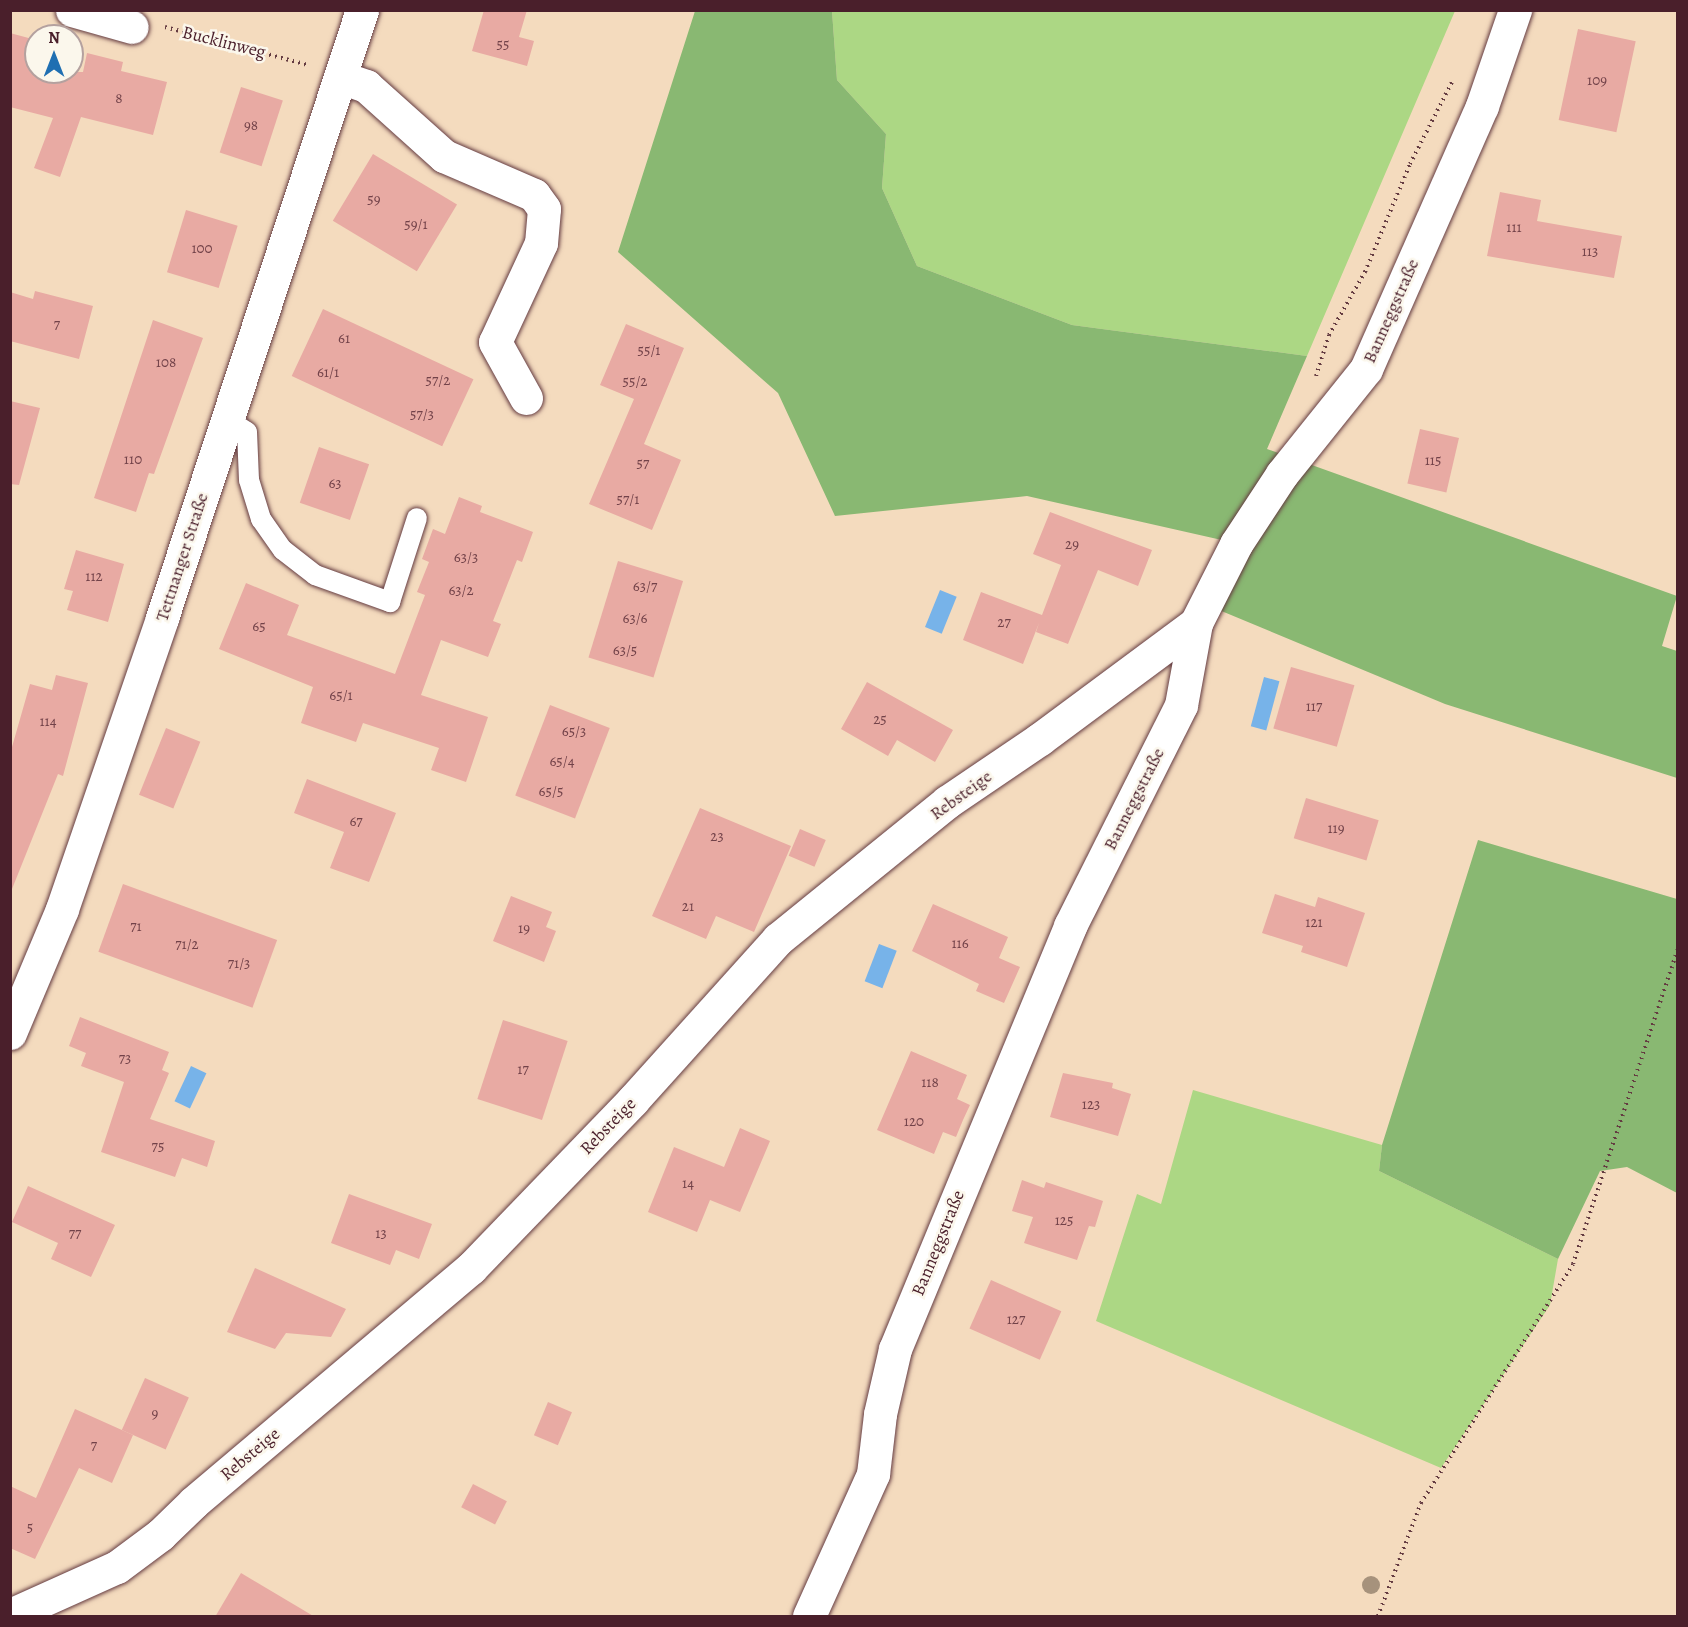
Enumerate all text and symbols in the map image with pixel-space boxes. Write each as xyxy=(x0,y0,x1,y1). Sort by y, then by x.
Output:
street label: Bucklinweg xyxy=(180,21,268,63)
north arrow xyxy=(24,24,84,84)
text: N xyxy=(48,27,60,49)
house number: 55 xyxy=(497,36,509,54)
house number: 109 xyxy=(1587,72,1607,90)
house number: 8 xyxy=(115,90,123,108)
house number: 98 xyxy=(244,117,258,135)
house number: 59 xyxy=(367,191,381,209)
house number: 59/1 xyxy=(404,216,428,234)
house number: 111 xyxy=(1506,219,1522,237)
house number: 100 xyxy=(191,240,213,258)
house number: 113 xyxy=(1582,243,1598,261)
street label: Banneggstraße xyxy=(1358,256,1424,366)
house number: 7 xyxy=(54,316,60,334)
house number: 61 xyxy=(338,330,350,348)
house number: 55/1 xyxy=(638,342,660,360)
house number: 108 xyxy=(156,354,176,372)
house number: 61/1 xyxy=(317,364,339,382)
house number: 57/2 xyxy=(426,372,450,390)
house number: 55/2 xyxy=(623,373,647,391)
house number: 57/3 xyxy=(410,406,434,424)
house number: 110 xyxy=(124,451,142,469)
house number: 115 xyxy=(1425,452,1441,470)
house number: 57 xyxy=(637,455,649,473)
house number: 63 xyxy=(328,475,342,493)
street label: Tettnanger Straße xyxy=(151,490,213,624)
house number: 57/1 xyxy=(617,491,639,509)
house number: 29 xyxy=(1065,536,1079,554)
house number: 63/3 xyxy=(454,549,478,567)
house number: 112 xyxy=(85,568,103,586)
house number: 63/7 xyxy=(633,578,657,596)
house number: 63/2 xyxy=(448,582,474,600)
house number: 63/6 xyxy=(622,610,648,628)
house number: 27 xyxy=(997,614,1011,632)
house number: 65 xyxy=(252,618,266,636)
house number: 63/5 xyxy=(613,642,637,660)
house number: 65/1 xyxy=(329,687,353,705)
house number: 117 xyxy=(1306,698,1322,716)
house number: 25 xyxy=(873,711,887,729)
house number: 114 xyxy=(39,713,57,731)
house number: 65/3 xyxy=(562,723,586,741)
street label: Banneggstraße xyxy=(1099,744,1169,854)
house number: 65/4 xyxy=(549,753,575,771)
street label: Rebsteige xyxy=(926,765,996,825)
house number: 65/5 xyxy=(539,783,563,801)
house number: 67 xyxy=(349,813,363,831)
house number: 119 xyxy=(1327,820,1345,838)
house number: 23 xyxy=(710,828,724,846)
house number: 21 xyxy=(682,898,694,916)
house number: 121 xyxy=(1305,914,1323,932)
house number: 71 xyxy=(130,918,142,936)
house number: 19 xyxy=(518,920,530,938)
house number: 116 xyxy=(951,935,969,953)
house number: 71/2 xyxy=(175,936,199,954)
house number: 71/3 xyxy=(228,955,250,973)
house number: 73 xyxy=(119,1050,131,1068)
house number: 17 xyxy=(517,1061,529,1079)
house number: 118 xyxy=(921,1074,939,1092)
street label: Rebsteige xyxy=(576,1093,640,1159)
house number: 123 xyxy=(1082,1096,1100,1114)
house number: 120 xyxy=(904,1113,924,1131)
house number: 75 xyxy=(152,1138,164,1156)
house number: 14 xyxy=(682,1175,694,1193)
street label: Banneggstraße xyxy=(907,1187,969,1299)
house number: 125 xyxy=(1055,1212,1073,1230)
house number: 77 xyxy=(69,1225,81,1243)
house number: 13 xyxy=(375,1225,387,1243)
house number: 127 xyxy=(1007,1311,1025,1329)
house number: 9 xyxy=(152,1405,158,1423)
street label: Rebsteige xyxy=(216,1423,284,1485)
house number: 7 xyxy=(91,1437,97,1455)
house number: 5 xyxy=(27,1519,33,1537)

